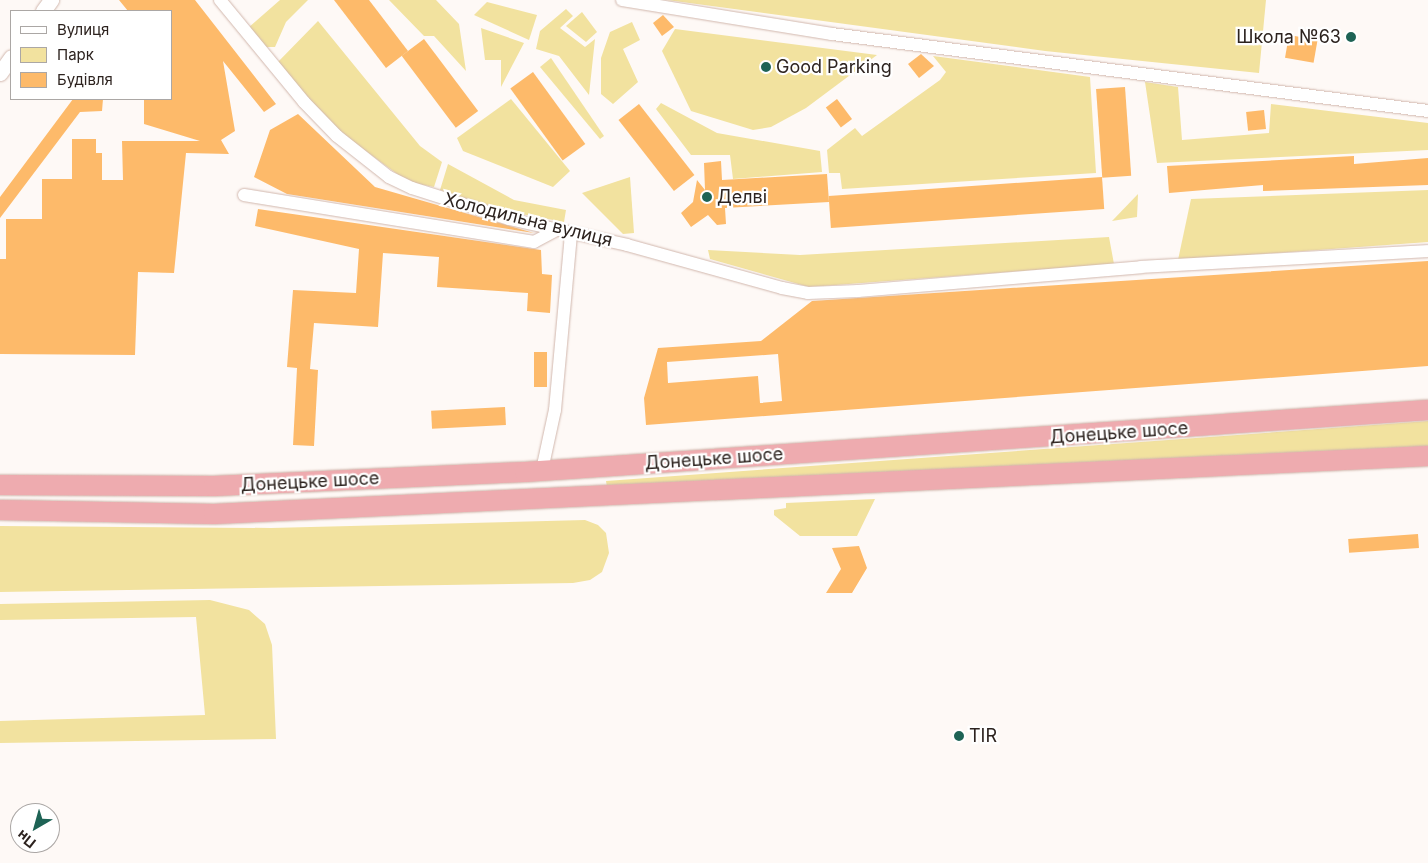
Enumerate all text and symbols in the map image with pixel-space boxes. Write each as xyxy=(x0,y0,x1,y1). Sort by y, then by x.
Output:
legend xyxy=(10,10,172,100)
text: Вулиця xyxy=(57,20,109,39)
place label: Школа №63 xyxy=(1236,26,1341,48)
marker: Школа №63 xyxy=(1345,31,1357,43)
text: Парк xyxy=(57,45,94,64)
place label: Good Parking xyxy=(776,56,892,78)
marker: Good Parking xyxy=(760,61,772,73)
text: Будівля xyxy=(57,70,113,89)
place label: Делві xyxy=(717,186,767,208)
street label: Холодильна вулиця xyxy=(441,189,615,251)
marker: Делві xyxy=(701,191,713,203)
street label: Донецьке шосе xyxy=(1049,417,1189,449)
street label: Донецьке шосе xyxy=(644,443,784,475)
street label: Донецьке шосе xyxy=(240,468,380,496)
place label: TIR xyxy=(969,725,997,747)
marker: TIR xyxy=(953,730,965,742)
north arrow xyxy=(10,803,60,853)
text: Пн xyxy=(13,827,39,852)

